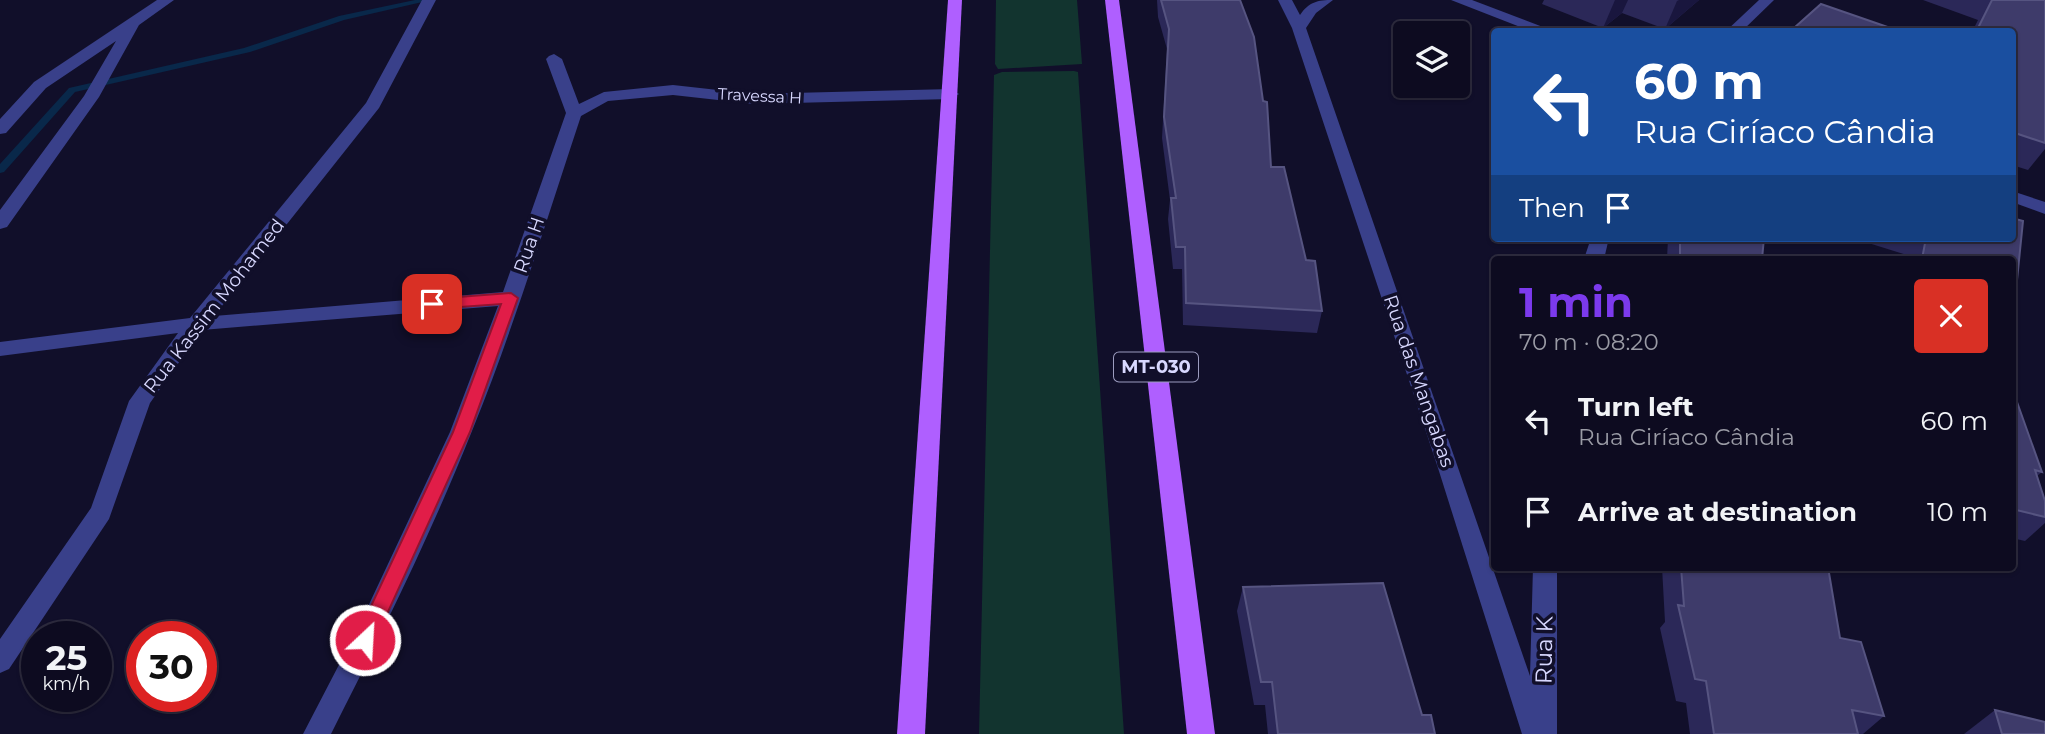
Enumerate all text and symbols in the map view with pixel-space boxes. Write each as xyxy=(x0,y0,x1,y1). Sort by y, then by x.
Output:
map controls xyxy=(1393,21,1470,98)
button: layers xyxy=(1393,21,1470,98)
text: 60 m xyxy=(1634,52,1764,111)
icon: left xyxy=(1519,56,1610,147)
street label: Travessa H xyxy=(717,84,803,108)
text: Rua Ciríaco Cândia xyxy=(1634,112,1936,151)
icon: arrive xyxy=(1599,189,1637,227)
text: Then xyxy=(1519,192,1585,224)
street label: Rua Kassim Mohamed xyxy=(139,214,289,398)
street label: Rua H xyxy=(509,214,549,276)
pin xyxy=(402,274,462,334)
text: 1 min xyxy=(1519,276,1633,328)
button: close xyxy=(1914,279,1988,353)
icon: arrive xyxy=(413,285,451,323)
street label: Rua das Mangabas xyxy=(1379,292,1459,470)
text: 70 m · 08:20 xyxy=(1519,328,1659,356)
road number: MT-030 xyxy=(1114,352,1198,382)
text: Turn left xyxy=(1578,391,1694,423)
icon: left xyxy=(1519,402,1557,440)
text: 60 m xyxy=(1921,405,1988,437)
text: Rua Ciríaco Cândia xyxy=(1578,423,1795,451)
icon: arrive xyxy=(1519,493,1557,531)
text: Arrive at destination xyxy=(1578,496,1857,528)
text: 10 m xyxy=(1927,496,1988,528)
position arrow xyxy=(328,603,402,677)
street label: Rua K xyxy=(1529,615,1559,684)
speed limit sign: 30 xyxy=(126,621,217,712)
text: 25 xyxy=(46,636,87,679)
text: km/h xyxy=(42,673,91,695)

